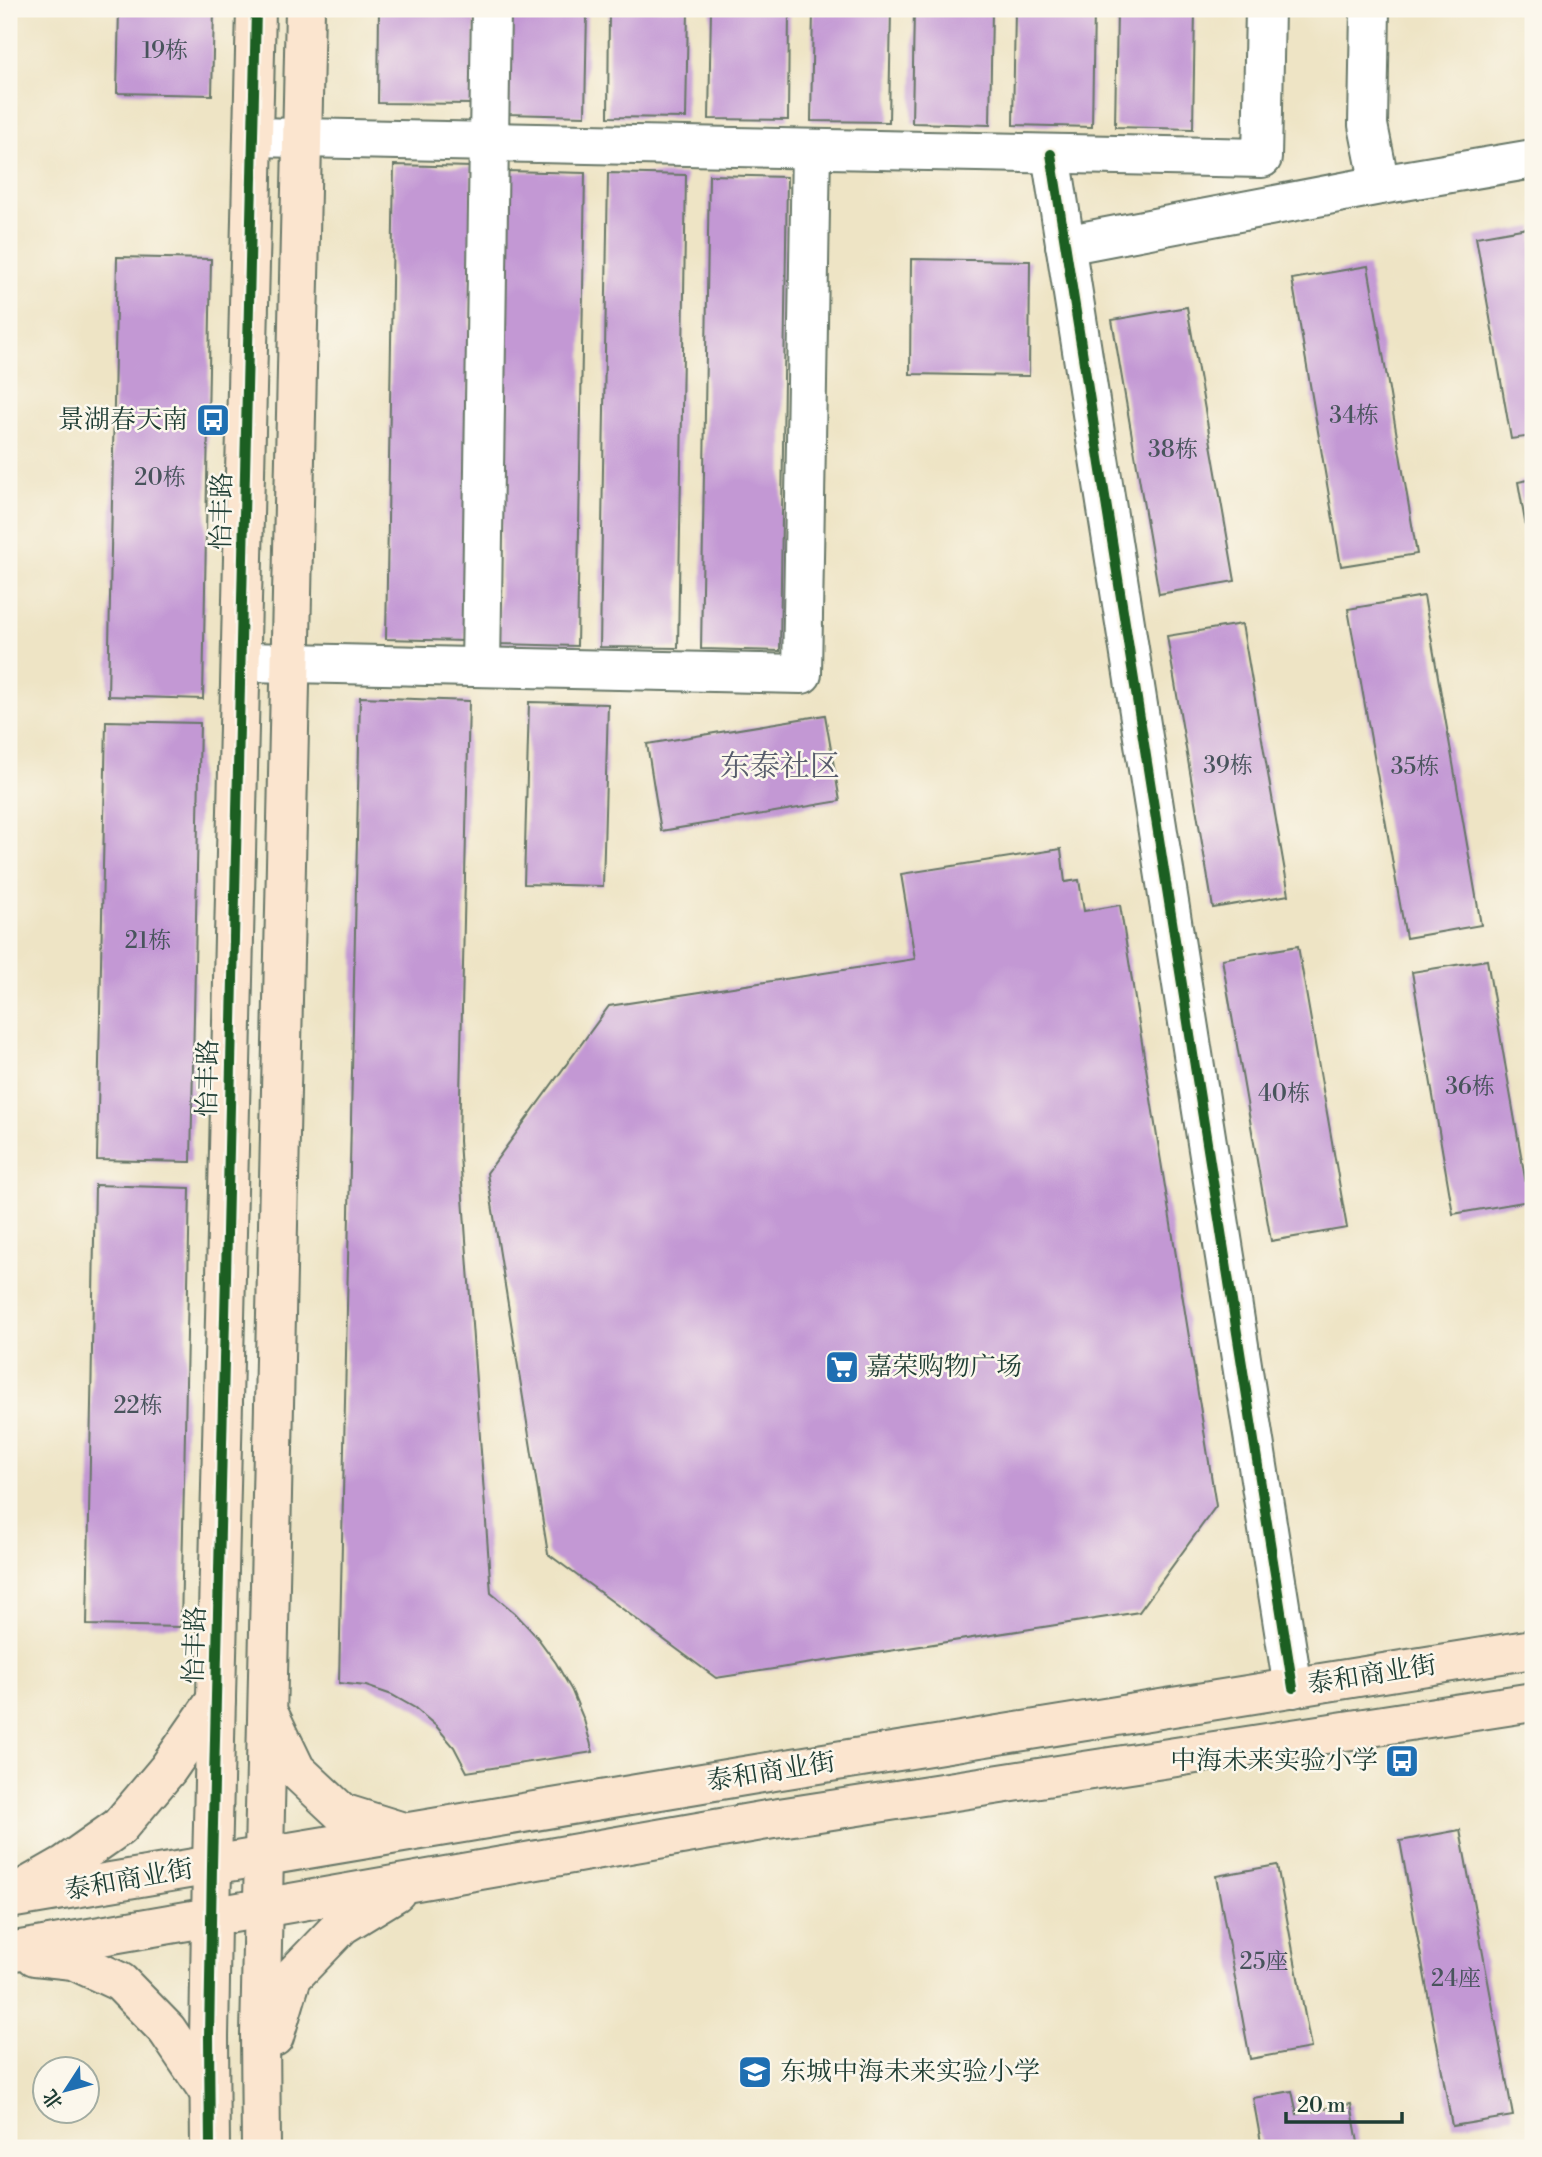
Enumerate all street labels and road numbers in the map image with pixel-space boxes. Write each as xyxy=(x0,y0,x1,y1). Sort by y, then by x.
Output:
street label: 怡丰路 xyxy=(205,472,239,550)
street label: 怡丰路 xyxy=(191,1039,225,1117)
street label: 怡丰路 xyxy=(178,1605,212,1685)
street label: 泰和商业街 xyxy=(1305,1649,1439,1701)
street label: 泰和商业街 xyxy=(704,1746,838,1798)
street label: 泰和商业街 xyxy=(62,1853,196,1907)

